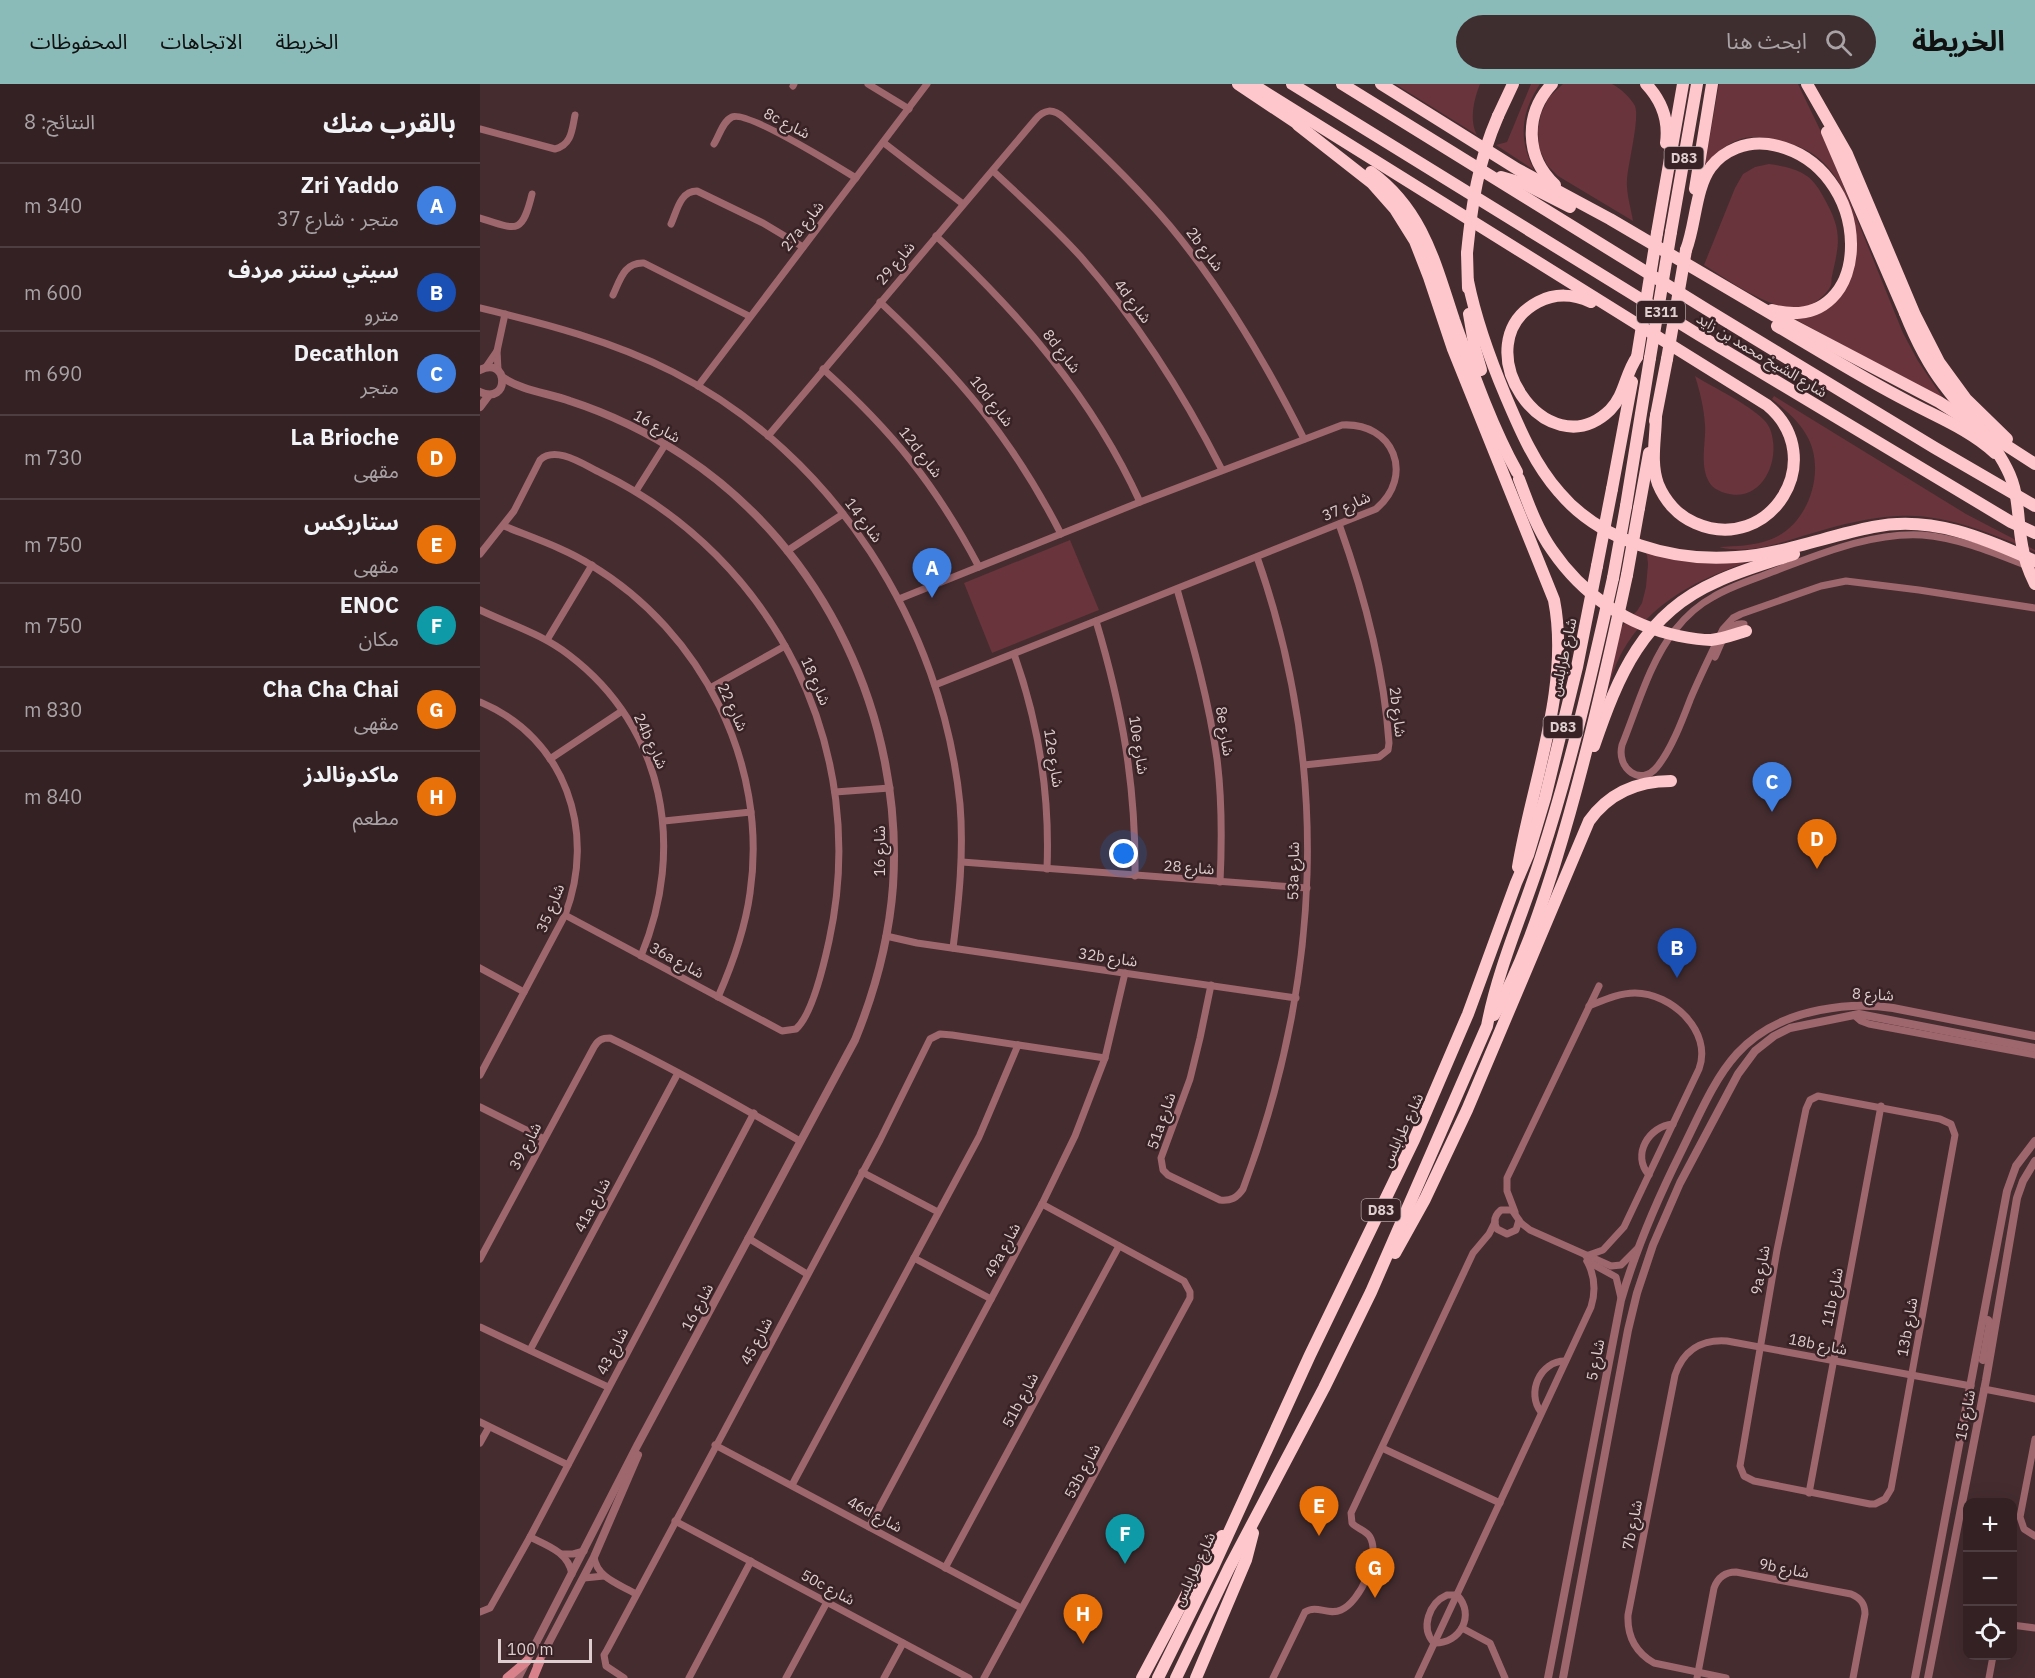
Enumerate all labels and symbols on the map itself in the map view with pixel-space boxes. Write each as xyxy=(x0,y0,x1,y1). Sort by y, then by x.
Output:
street label: 8c شارع xyxy=(759,103,813,145)
road number: D83 xyxy=(1664,147,1704,169)
street label: 27a شارع xyxy=(776,197,830,257)
street label: 2b شارع xyxy=(1180,223,1228,277)
street label: شارع 29 xyxy=(871,237,921,290)
street label: 4d شارع xyxy=(1108,275,1156,329)
road number: E311 xyxy=(1637,301,1685,323)
street label: شارع الشيخ محمد بن زايد xyxy=(1692,308,1831,404)
street label: 8d شارع xyxy=(1037,325,1085,379)
street label: 10d شارع xyxy=(964,372,1018,432)
street label: شارع 16 xyxy=(629,405,684,449)
street label: 12d شارع xyxy=(893,423,947,483)
street label: شارع 37 xyxy=(1319,487,1375,528)
street label: شارع 14 xyxy=(839,494,887,548)
pin: A xyxy=(912,548,952,598)
street label: شارع طرابلس xyxy=(1545,616,1584,699)
street label: شارع 18 xyxy=(794,654,835,710)
street label: شارع 22 xyxy=(711,680,752,736)
street label: 2b شارع xyxy=(1383,686,1411,739)
street label: 8e شارع xyxy=(1209,705,1238,758)
street label: 24b شارع xyxy=(627,710,672,773)
street label: 10e شارع xyxy=(1122,714,1153,776)
road number: D83 xyxy=(1544,716,1582,738)
street label: 12e شارع xyxy=(1037,727,1068,789)
pin: C xyxy=(1752,762,1792,812)
pin: D xyxy=(1798,820,1836,869)
street label: شارع 16 xyxy=(870,825,892,876)
your location xyxy=(1109,839,1138,868)
street label: 53a شارع xyxy=(1283,841,1306,901)
street label: شارع 28 xyxy=(1163,856,1215,881)
street label: شارع 35 xyxy=(532,881,571,936)
pin: B xyxy=(1658,928,1696,978)
street label: 36a شارع xyxy=(645,938,708,985)
street label: 32b شارع xyxy=(1077,943,1139,974)
street label: شارع 8 xyxy=(1851,983,1895,1008)
street label: 51a شارع xyxy=(1142,1090,1182,1153)
street label: شارع طرابلس xyxy=(1377,1090,1430,1171)
street label: شارع 39 xyxy=(505,1119,548,1174)
street label: 41a شارع xyxy=(570,1174,617,1237)
road number: D83 xyxy=(1362,1199,1400,1221)
street label: 49a شارع xyxy=(980,1219,1027,1282)
street label: 9a شارع xyxy=(1746,1244,1777,1297)
street label: 11b شارع xyxy=(1817,1266,1850,1329)
street label: شارع 16 xyxy=(677,1280,720,1335)
street label: 13b شارع xyxy=(1892,1296,1925,1358)
street label: شارع 45 xyxy=(736,1314,779,1369)
street label: شارع 43 xyxy=(592,1324,635,1379)
street label: 18b شارع xyxy=(1786,1329,1849,1362)
street label: شارع 5 xyxy=(1582,1337,1611,1383)
street label: 51b شارع xyxy=(998,1369,1045,1432)
street label: شارع 15 xyxy=(1951,1388,1982,1442)
street label: 53b شارع xyxy=(1060,1440,1107,1503)
pin: E xyxy=(1300,1486,1338,1536)
street label: 46d شارع xyxy=(843,1492,906,1539)
street label: 7b شارع xyxy=(1618,1498,1649,1552)
pin: F xyxy=(1106,1514,1144,1564)
street label: شارع طرابلس xyxy=(1169,1529,1222,1610)
pin: G xyxy=(1356,1548,1394,1598)
street label: 9b شارع xyxy=(1757,1554,1811,1585)
street label: 50c شارع xyxy=(796,1565,858,1612)
pin: H xyxy=(1064,1594,1102,1644)
scale bar xyxy=(498,1636,592,1664)

